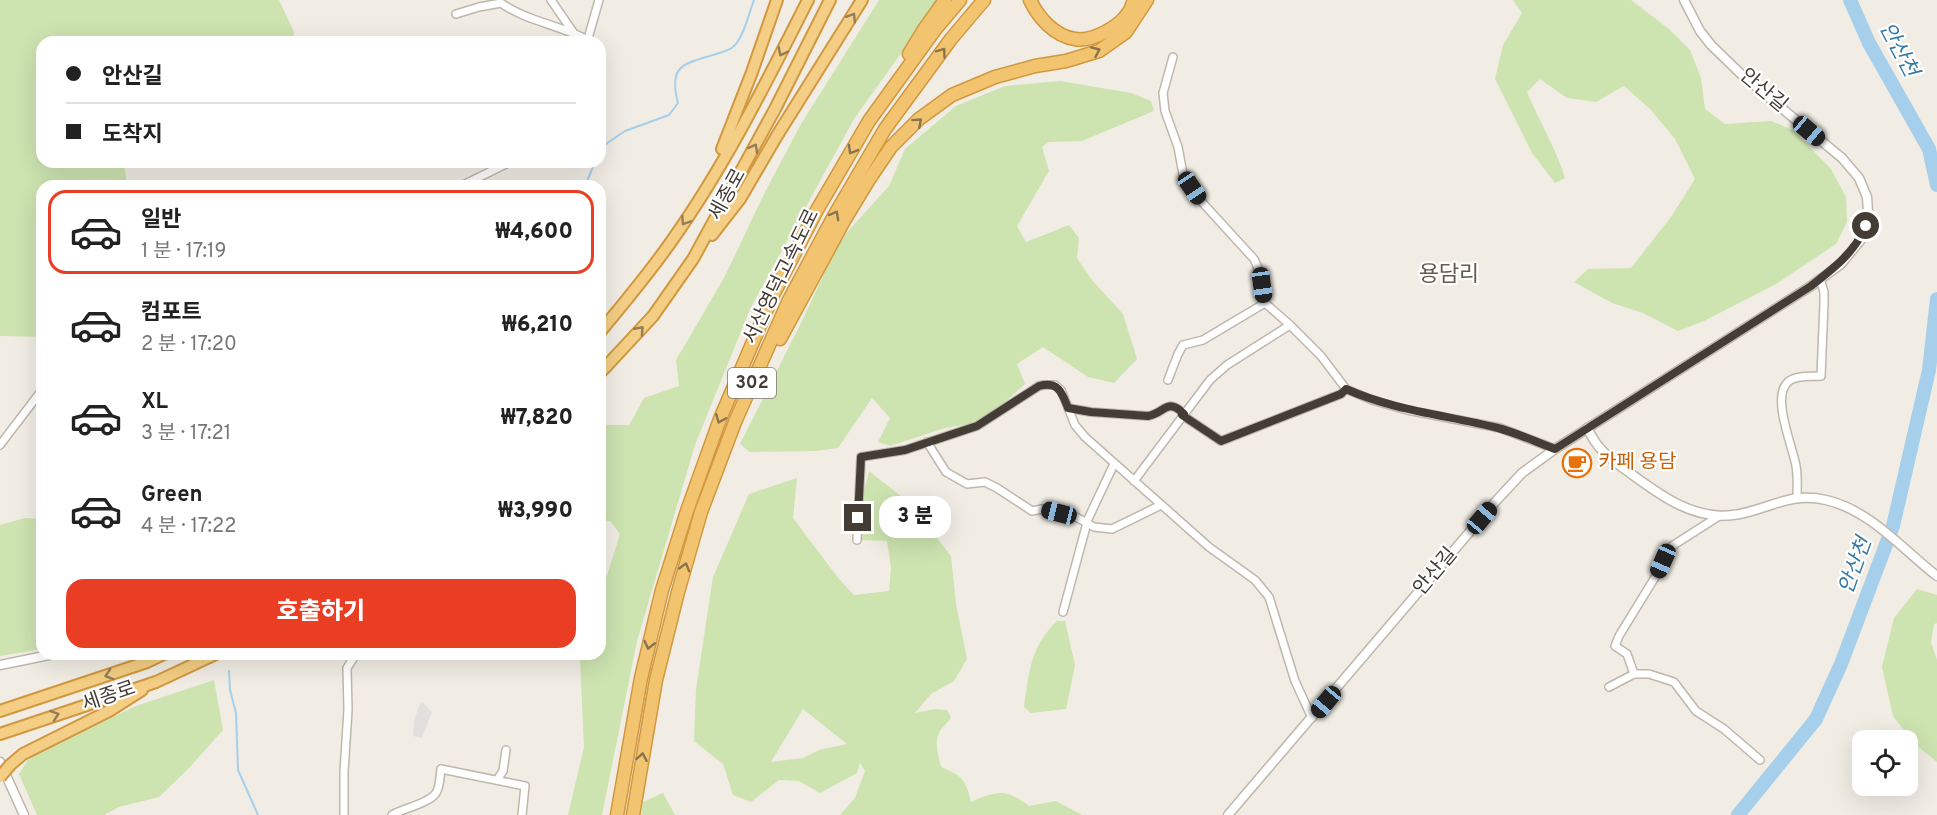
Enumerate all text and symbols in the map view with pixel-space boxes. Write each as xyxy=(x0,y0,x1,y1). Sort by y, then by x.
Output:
one-way arrow xyxy=(844,13,856,23)
water label: 안산천 xyxy=(1872,18,1925,84)
one-way arrow xyxy=(777,46,789,57)
one-way arrow xyxy=(1089,46,1100,58)
one-way arrow xyxy=(934,47,945,58)
street label: 안산길 xyxy=(1733,63,1793,119)
text: 안산길 xyxy=(102,64,163,91)
car xyxy=(1789,113,1829,149)
one-way arrow xyxy=(911,118,921,129)
text: 도착지 xyxy=(102,122,163,149)
one-way arrow xyxy=(747,144,758,154)
one-way arrow xyxy=(848,144,859,154)
street label: 세종로 xyxy=(703,165,753,225)
car xyxy=(1174,168,1210,208)
icon: car xyxy=(69,205,123,259)
street label: 서산영덕고속도로 xyxy=(738,205,826,349)
text: 일반 xyxy=(141,207,181,234)
one-way arrow xyxy=(828,210,839,221)
route start xyxy=(1852,212,1879,239)
one-way arrow xyxy=(680,215,692,225)
text: ₩4,600 xyxy=(496,219,573,246)
text: 1 분 · 17:19 xyxy=(141,239,226,265)
district label: 용담리 xyxy=(1419,262,1479,289)
car xyxy=(1251,266,1273,304)
icon: car xyxy=(69,298,123,352)
text: 컴포트 xyxy=(141,300,202,327)
text: ₩6,210 xyxy=(502,312,573,339)
one-way arrow xyxy=(632,327,643,338)
text: 2 분 · 17:20 xyxy=(141,332,237,358)
road number: 302 xyxy=(728,368,776,398)
text: XL xyxy=(141,389,168,416)
icon: car xyxy=(69,391,123,445)
text: ₩7,820 xyxy=(501,405,573,432)
one-way arrow xyxy=(715,413,728,424)
text: 3 분 · 17:21 xyxy=(141,421,231,447)
cafe icon: 카페 용담 xyxy=(1561,447,1593,479)
place label: 카페 용담 xyxy=(1598,450,1676,476)
text: Green xyxy=(141,482,203,509)
icon: car xyxy=(69,484,123,538)
callout: 3 분 xyxy=(879,497,951,539)
text: ₩3,990 xyxy=(498,498,573,525)
car xyxy=(1464,498,1500,538)
car xyxy=(1039,500,1079,526)
route end xyxy=(844,504,871,531)
text: 3 분 xyxy=(897,504,933,530)
text: 4 분 · 17:22 xyxy=(141,514,236,540)
water label: 안산천 xyxy=(1833,532,1880,598)
car xyxy=(1647,541,1679,581)
street label: 안산길 xyxy=(1408,542,1464,602)
one-way arrow xyxy=(678,562,690,573)
button: 호출하기 xyxy=(66,579,576,648)
one-way arrow xyxy=(644,639,657,649)
one-way arrow xyxy=(104,667,115,680)
street label: 세종로 xyxy=(79,676,139,718)
car xyxy=(1308,682,1344,722)
one-way arrow xyxy=(49,710,60,723)
map controls xyxy=(1852,730,1918,796)
button: locate xyxy=(1852,730,1918,796)
one-way arrow xyxy=(635,753,648,763)

